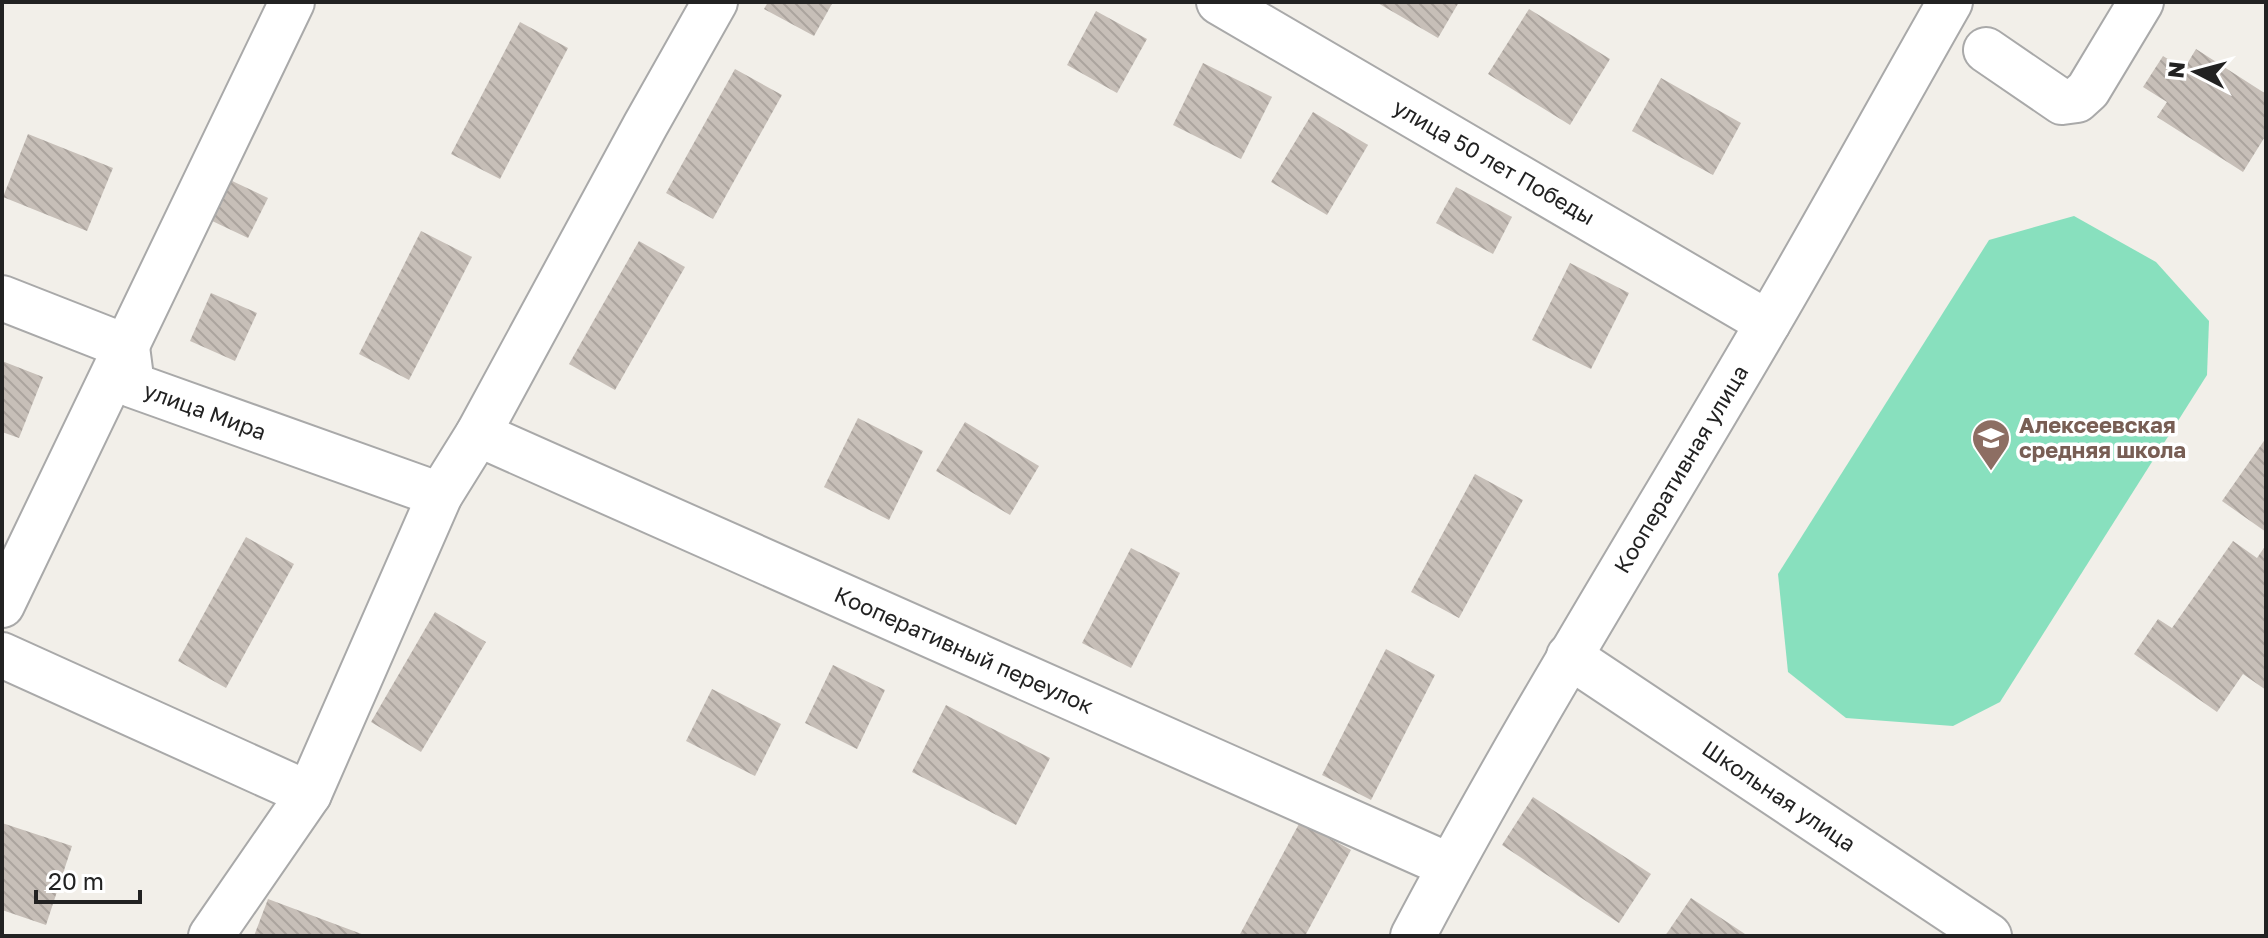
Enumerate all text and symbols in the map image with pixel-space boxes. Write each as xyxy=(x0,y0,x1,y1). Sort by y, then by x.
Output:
north arrow xyxy=(2156,32,2236,112)
text: N xyxy=(2161,60,2190,80)
street label: улица 50 лет Победы xyxy=(1389,93,1600,230)
street label: Кооперативная улица xyxy=(1608,360,1753,578)
street label: улица Мира xyxy=(140,376,270,445)
place label: Алексеевская средняя школа xyxy=(2019,411,2186,463)
school or university icon: Алексеевская средняя школа xyxy=(1970,417,2012,472)
street label: Кооперативный переулок xyxy=(831,580,1098,719)
street label: Школьная улица xyxy=(1697,734,1861,857)
scale bar xyxy=(36,854,140,904)
text: 20 m xyxy=(48,866,104,895)

